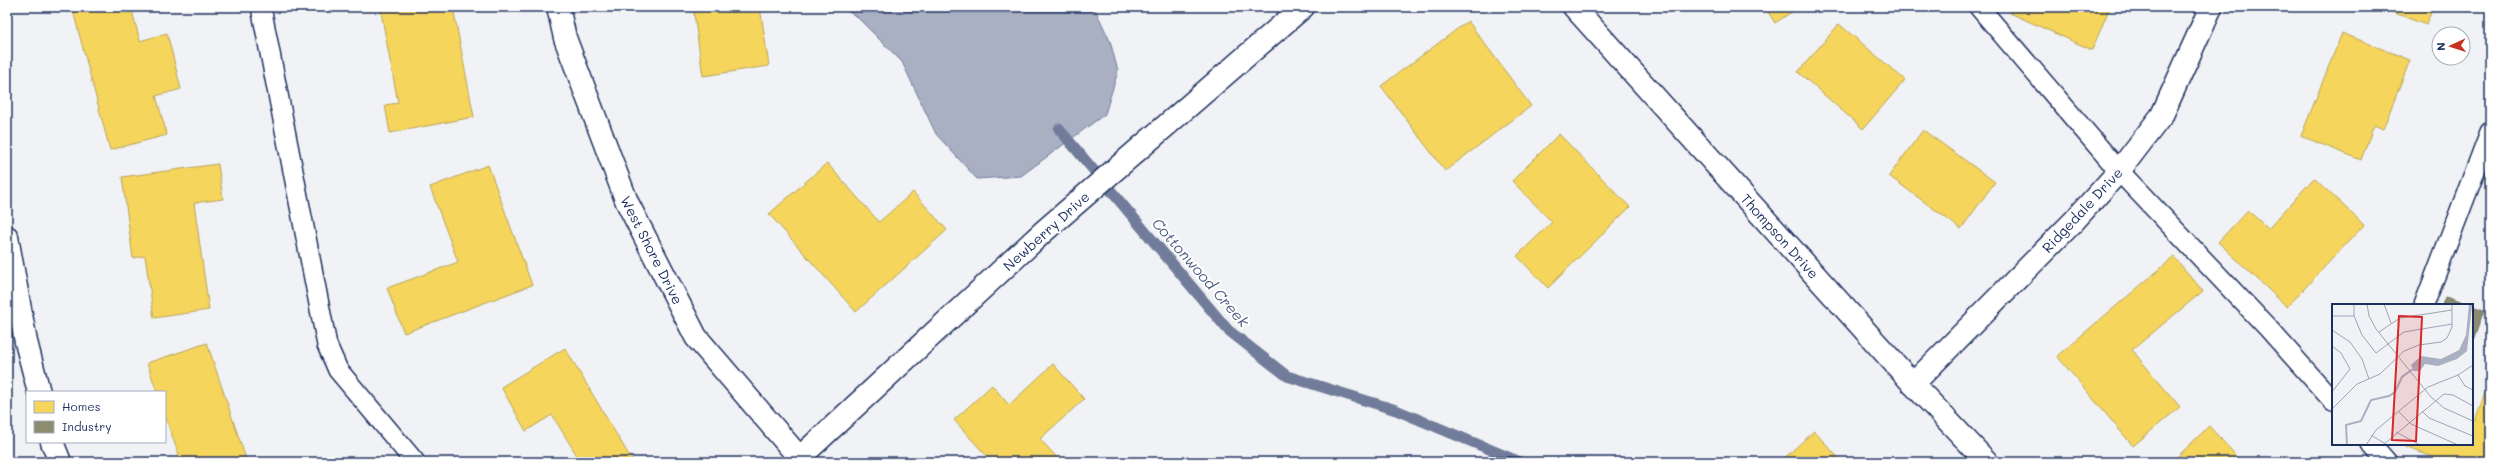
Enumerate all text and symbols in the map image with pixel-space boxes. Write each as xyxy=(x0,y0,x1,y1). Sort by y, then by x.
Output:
north arrow xyxy=(2431,26,2471,66)
text: N xyxy=(2433,42,2448,51)
street label: Ridgedale Drive xyxy=(2037,163,2127,257)
street label: Newberry Drive xyxy=(999,187,1093,275)
street label: Thompson Drive xyxy=(1737,189,1823,283)
street label: West Shore Drive xyxy=(616,192,688,308)
water label: Cottonwood Creek xyxy=(1148,213,1255,332)
inset map xyxy=(2332,304,2473,445)
legend xyxy=(26,391,166,443)
text: Homes xyxy=(62,398,101,414)
text: Industry xyxy=(62,418,111,434)

